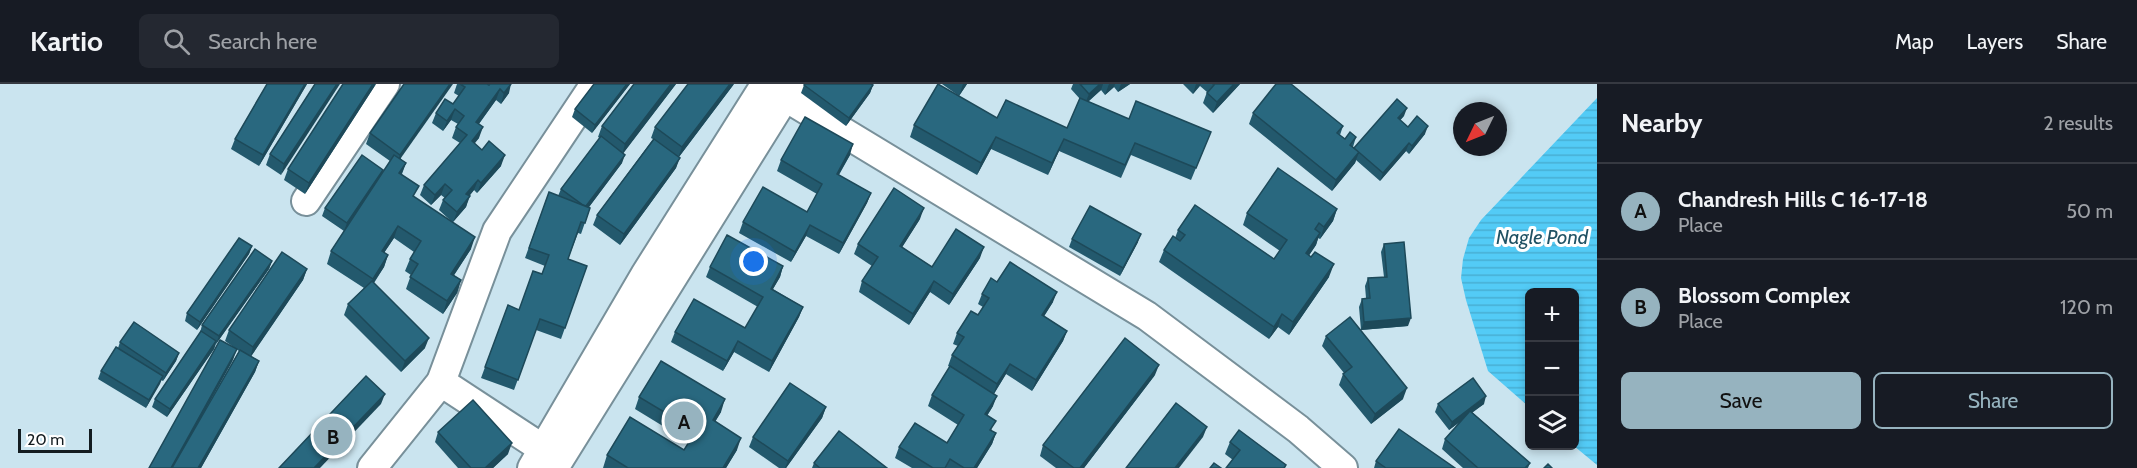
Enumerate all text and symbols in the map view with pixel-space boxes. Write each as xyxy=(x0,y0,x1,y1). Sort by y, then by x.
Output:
search box xyxy=(139,14,559,68)
text: Kartio xyxy=(30,24,103,58)
icon: search xyxy=(160,25,193,58)
text: Search here xyxy=(208,28,317,55)
text: Map xyxy=(1895,29,1934,54)
text: Layers xyxy=(1967,29,2023,54)
text: Share xyxy=(2056,29,2107,54)
north arrow xyxy=(1453,102,1507,156)
text: Nearby xyxy=(1621,107,1702,139)
text: 2 results xyxy=(2043,111,2113,135)
text: Chandresh Hills C 16-17-18 xyxy=(1678,186,1928,213)
text: A xyxy=(1634,199,1647,223)
text: 50 m xyxy=(2066,199,2113,223)
text: Place xyxy=(1678,213,1723,237)
water label: Nagle Pond xyxy=(1496,225,1589,249)
your location xyxy=(739,247,768,276)
text: Blossom Complex xyxy=(1678,282,1850,309)
map controls xyxy=(1525,288,1579,450)
button: + xyxy=(1525,288,1579,342)
text: B xyxy=(1634,295,1647,319)
text: 120 m xyxy=(2060,295,2113,319)
text: Place xyxy=(1678,309,1723,333)
button: − xyxy=(1525,342,1579,396)
button: Save xyxy=(1621,372,1861,429)
button: Share xyxy=(1873,372,2113,429)
button: layers xyxy=(1525,396,1579,450)
pin: A xyxy=(664,398,704,444)
pin: B xyxy=(314,414,352,458)
scale bar xyxy=(18,426,92,454)
text: 20 m xyxy=(27,430,64,449)

